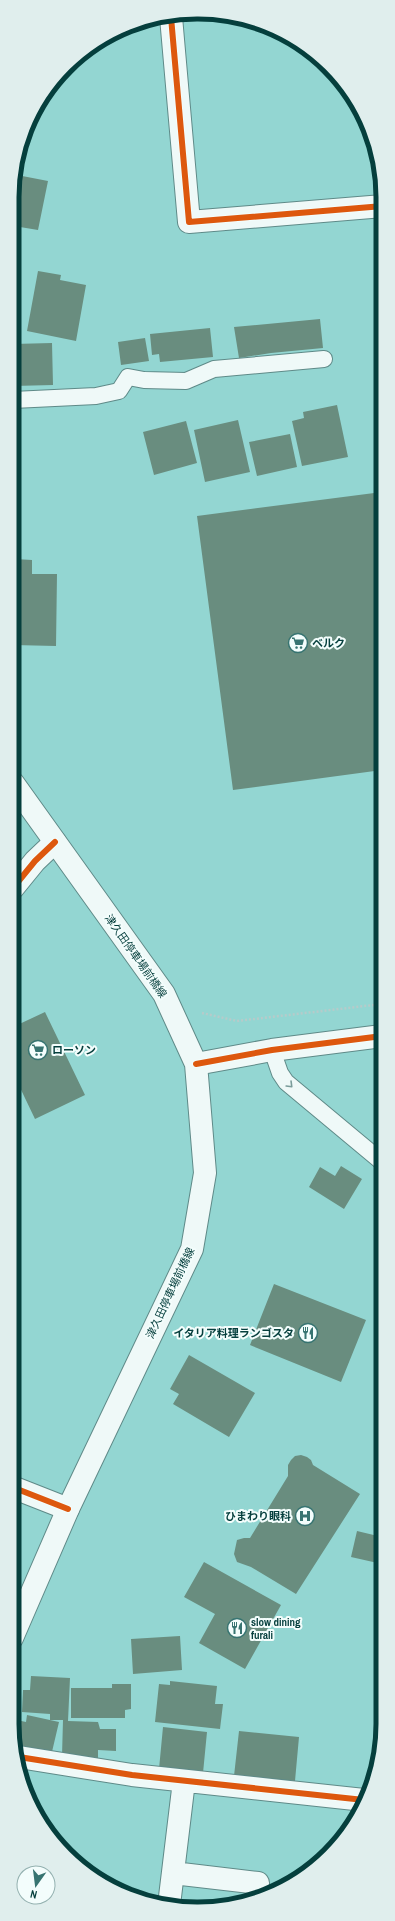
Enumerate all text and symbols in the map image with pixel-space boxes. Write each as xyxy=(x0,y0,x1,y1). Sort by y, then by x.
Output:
supermarket icon: ベルク xyxy=(287,632,309,654)
place label: ベルク xyxy=(312,636,345,650)
street label: 津久田停車場前橋線 xyxy=(102,911,170,1001)
supermarket icon: ローソン xyxy=(27,1039,49,1061)
place label: ローソン xyxy=(52,1043,96,1057)
one-way arrow xyxy=(285,1080,293,1087)
street label: 津久田停車場前橋線 xyxy=(143,1245,197,1341)
restaurant icon: イタリア料理ランゴスタ xyxy=(297,1322,319,1344)
place label: イタリア料理ランゴスタ xyxy=(173,1326,294,1340)
hospital icon: ひまわり眼科 xyxy=(294,1505,316,1527)
place label: ひまわり眼科 xyxy=(225,1509,291,1523)
place label: slow dining furali xyxy=(251,1615,301,1642)
restaurant icon: slow dining furali xyxy=(226,1617,248,1639)
north arrow xyxy=(16,1865,56,1905)
text: N xyxy=(29,1887,38,1902)

